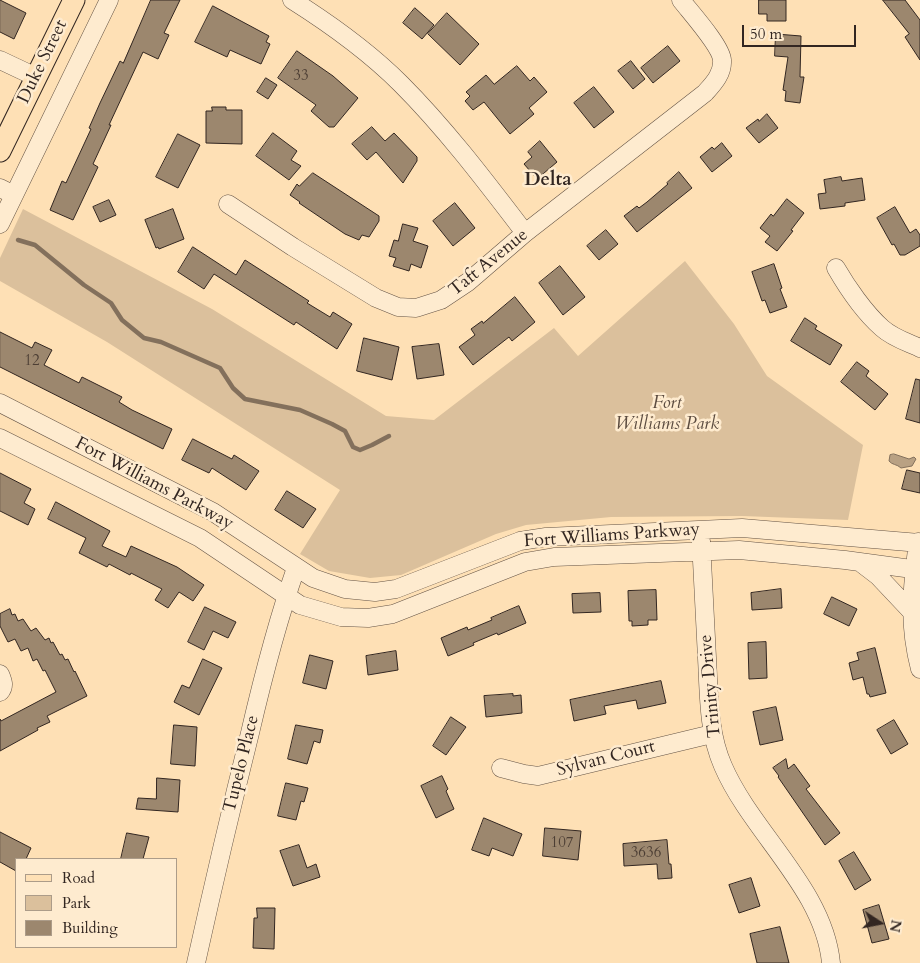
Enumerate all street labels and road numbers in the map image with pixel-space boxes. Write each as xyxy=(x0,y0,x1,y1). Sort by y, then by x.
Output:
street label: Duke Street xyxy=(13,17,73,107)
street label: Taft Avenue xyxy=(445,225,533,301)
street label: Fort Williams Parkway xyxy=(71,433,237,535)
street label: Fort Williams Parkway xyxy=(523,519,701,553)
street label: Trinity Drive xyxy=(696,633,726,739)
street label: Tupelo Place xyxy=(220,713,264,815)
street label: Sylvan Court xyxy=(555,736,657,782)

